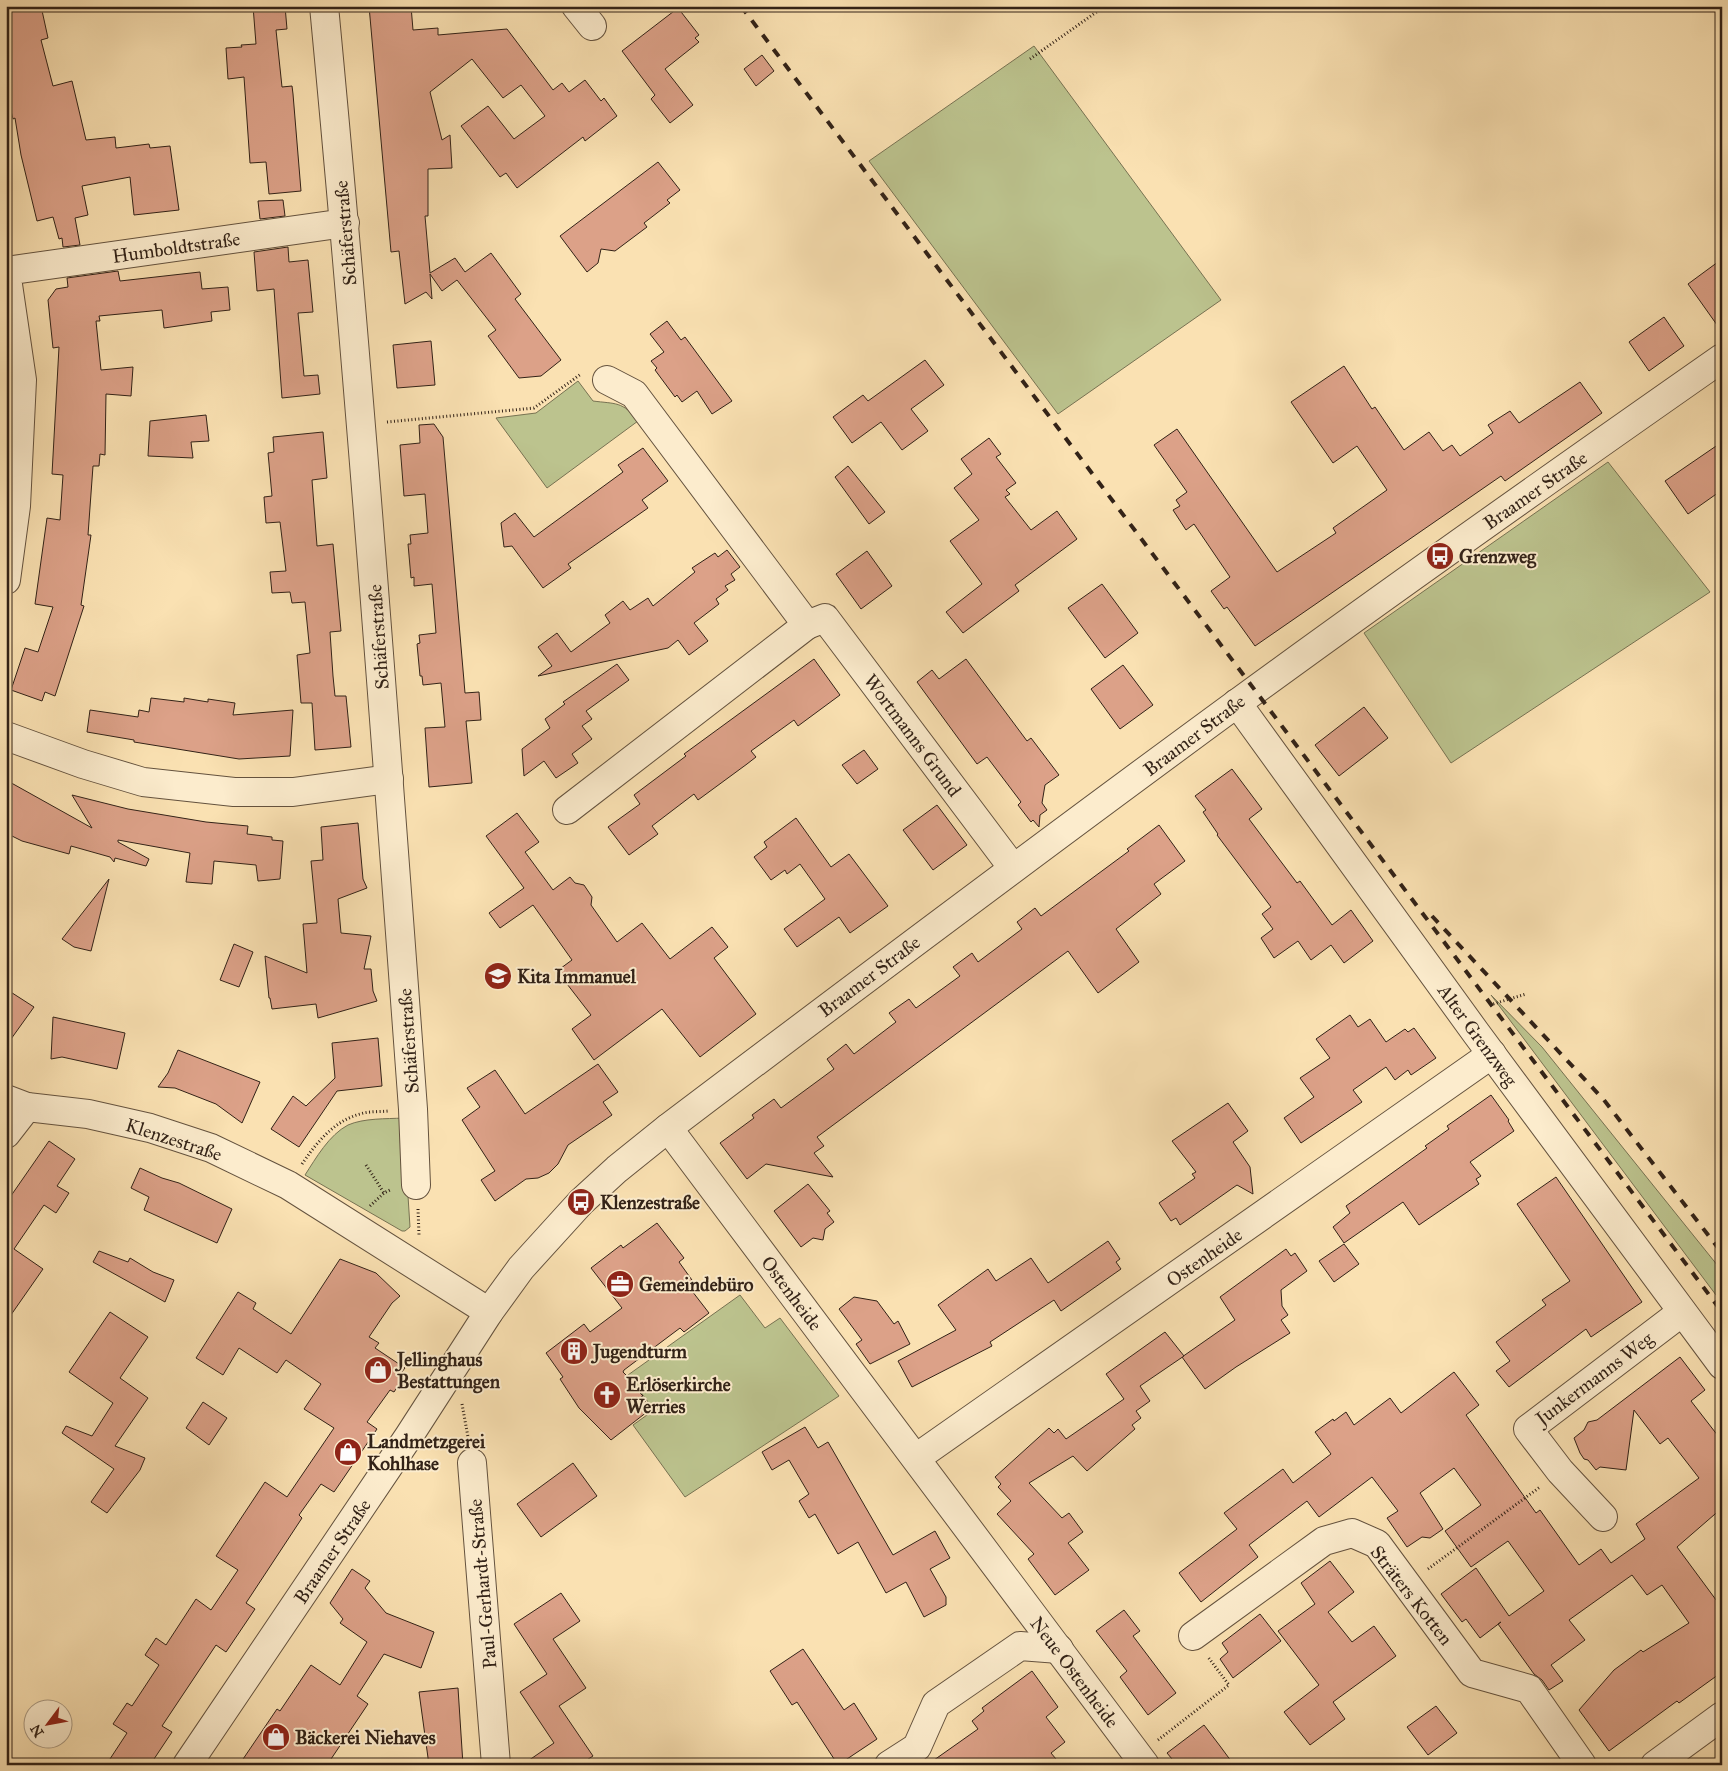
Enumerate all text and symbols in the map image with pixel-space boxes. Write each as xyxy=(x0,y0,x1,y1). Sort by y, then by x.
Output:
street label: Schäferstraße xyxy=(329,179,362,286)
street label: Humboldtstraße xyxy=(111,227,242,268)
street label: Braamer Straße xyxy=(1479,446,1592,535)
bus stop icon: Grenzweg xyxy=(1425,541,1455,571)
place label: Grenzweg xyxy=(1459,545,1537,569)
street label: Schäferstraße xyxy=(363,584,394,690)
street label: Wortmanns Grund xyxy=(859,670,966,801)
street label: Braamer Straße xyxy=(1139,690,1250,781)
street label: Braamer Straße xyxy=(814,931,925,1022)
school or university icon: Kita Immanuel xyxy=(483,961,513,991)
place label: Kita Immanuel xyxy=(517,965,637,988)
street label: Alter Grenzweg xyxy=(1431,979,1522,1092)
street label: Schäferstraße xyxy=(393,988,424,1094)
street label: Klenzestraße xyxy=(123,1113,225,1166)
bus stop icon: Klenzestraße xyxy=(566,1187,596,1217)
place label: Klenzestraße xyxy=(600,1191,700,1214)
street label: Ostenheide xyxy=(1162,1223,1247,1292)
street label: Ostenheide xyxy=(756,1251,827,1335)
office icon: Gemeindebüro xyxy=(605,1269,635,1299)
place label: Gemeindebüro xyxy=(639,1273,754,1296)
street label: Junkermanns Weg xyxy=(1529,1327,1658,1432)
building icon: Jugendturm xyxy=(559,1336,589,1366)
place label: Jugendturm xyxy=(590,1340,687,1364)
place label: Jellinghaus Bestattungen xyxy=(394,1348,501,1394)
shop icon: Jellinghaus Bestattungen xyxy=(363,1355,393,1385)
place label: Erlöserkirche Werries xyxy=(626,1373,731,1418)
church icon: Erlöserkirche Werries xyxy=(592,1380,622,1410)
place label: Landmetzgerei Kohlhase xyxy=(367,1430,486,1475)
shop icon: Landmetzgerei Kohlhase xyxy=(333,1437,363,1467)
street label: Braamer Straße xyxy=(289,1495,376,1608)
street label: Paul-Gerhardt-Straße xyxy=(464,1498,501,1670)
street label: Sträters Kotten xyxy=(1366,1541,1458,1650)
street label: Neue Ostenheide xyxy=(1025,1612,1124,1732)
north arrow xyxy=(22,1698,72,1748)
text: N xyxy=(27,1721,48,1740)
shop icon: Bäckerei Niehaves xyxy=(261,1722,291,1752)
place label: Bäckerei Niehaves xyxy=(295,1726,436,1749)

